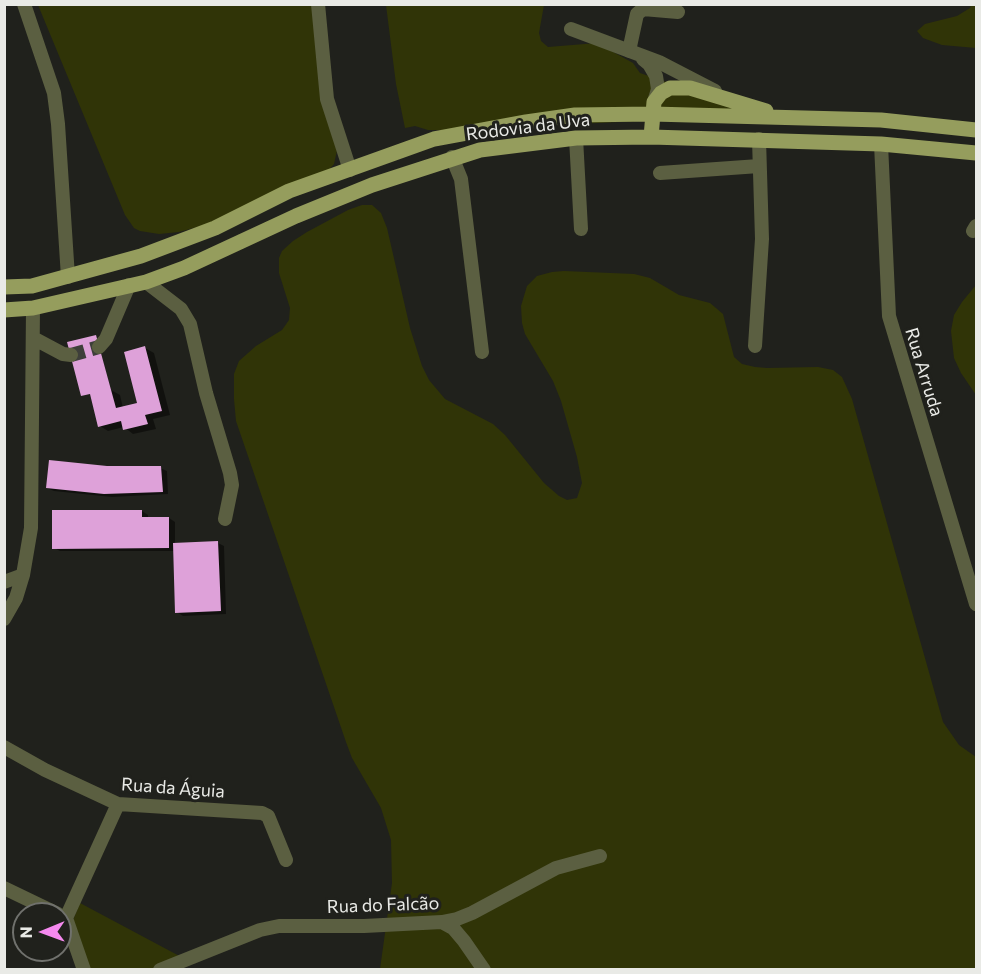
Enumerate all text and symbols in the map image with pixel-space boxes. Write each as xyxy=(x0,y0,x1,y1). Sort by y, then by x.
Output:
street label: Rodovia da Uva xyxy=(465,109,591,145)
street label: Rua Arruda xyxy=(900,325,948,419)
street label: Rua da Águia xyxy=(120,774,226,802)
street label: Rua do Falcão xyxy=(326,892,440,918)
north arrow xyxy=(12,902,72,962)
text: N xyxy=(16,926,35,938)

